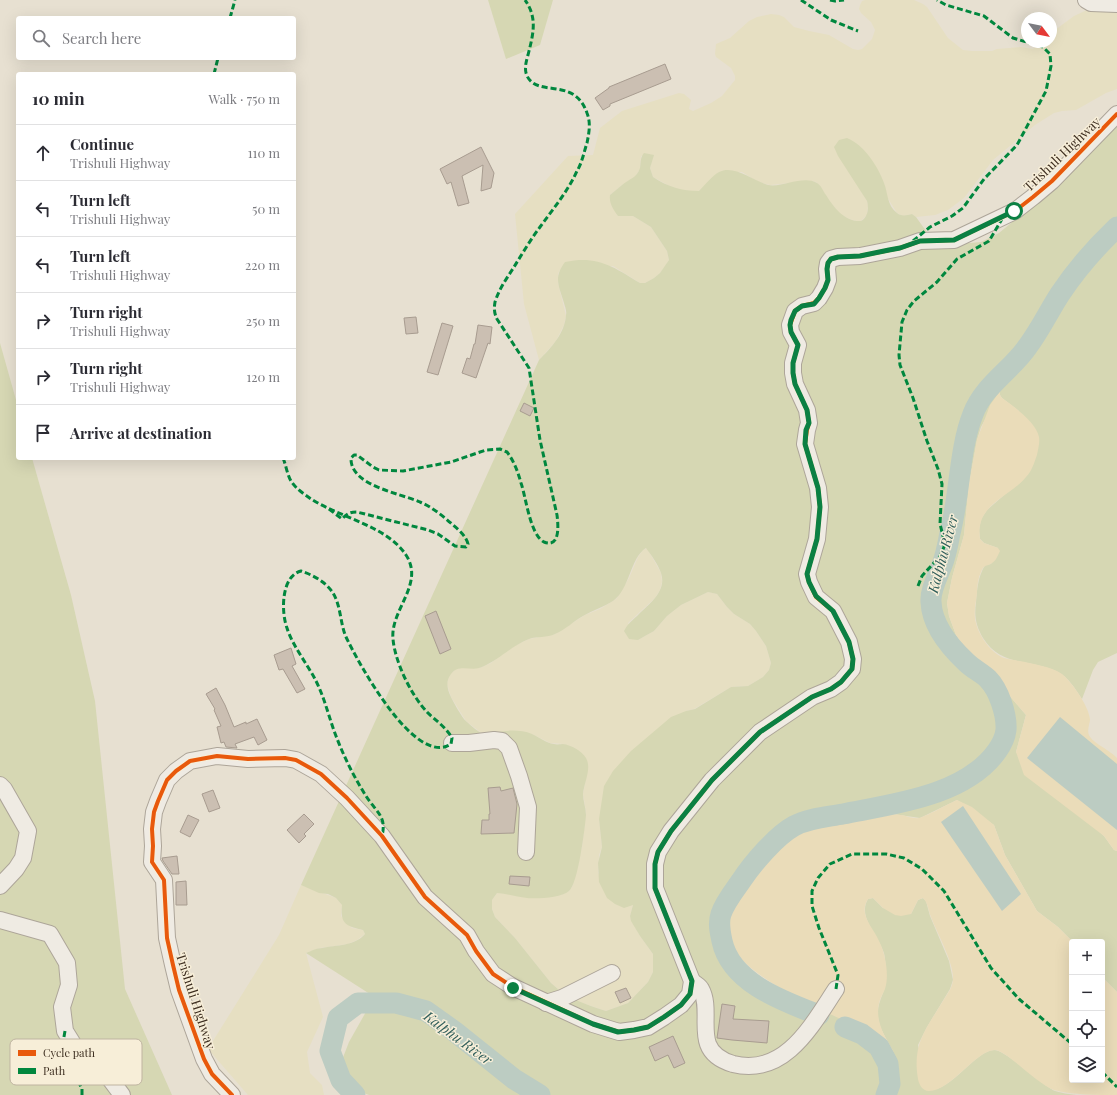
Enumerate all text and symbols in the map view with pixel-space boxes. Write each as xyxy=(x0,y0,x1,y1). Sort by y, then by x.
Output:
north arrow xyxy=(1021,12,1057,48)
search box xyxy=(16,16,296,60)
icon: search xyxy=(30,27,52,49)
text: Search here xyxy=(62,28,141,48)
text: 10 min xyxy=(32,87,85,109)
text: Walk · 750 m xyxy=(209,90,280,107)
street label: Trishuli Highway xyxy=(1020,112,1104,195)
text: Continue xyxy=(70,134,134,154)
icon: ahead xyxy=(32,142,54,164)
text: 110 m xyxy=(248,144,280,161)
text: Trishuli Highway xyxy=(70,154,170,171)
text: Turn left xyxy=(70,190,131,210)
icon: left xyxy=(32,198,54,220)
text: 50 m xyxy=(252,200,280,217)
route start xyxy=(1005,202,1023,220)
text: Trishuli Highway xyxy=(70,210,170,227)
text: Turn left xyxy=(70,246,131,266)
icon: left xyxy=(32,254,54,276)
text: 220 m xyxy=(245,256,280,273)
text: Trishuli Highway xyxy=(70,266,170,283)
text: Turn right xyxy=(70,302,143,322)
icon: right xyxy=(32,310,54,332)
text: 250 m xyxy=(246,312,280,329)
text: Trishuli Highway xyxy=(70,322,170,339)
text: Turn right xyxy=(70,358,143,378)
icon: right xyxy=(32,366,54,388)
text: 120 m xyxy=(246,368,280,385)
text: Trishuli Highway xyxy=(70,378,170,395)
icon: arrive xyxy=(32,422,54,444)
text: Arrive at destination xyxy=(70,423,212,443)
water label: Kalphu River xyxy=(923,512,962,596)
map controls xyxy=(1069,939,1105,1083)
button: + xyxy=(1069,939,1105,975)
street label: Trishuli Highway xyxy=(173,950,220,1052)
button: − xyxy=(1069,975,1105,1011)
route end xyxy=(504,979,522,997)
water label: Kalphu River xyxy=(420,1006,497,1069)
button: locate xyxy=(1069,1011,1105,1047)
legend xyxy=(10,1039,142,1085)
text: Cycle path xyxy=(43,1045,95,1060)
button: layers xyxy=(1069,1047,1105,1083)
text: Path xyxy=(43,1063,66,1078)

